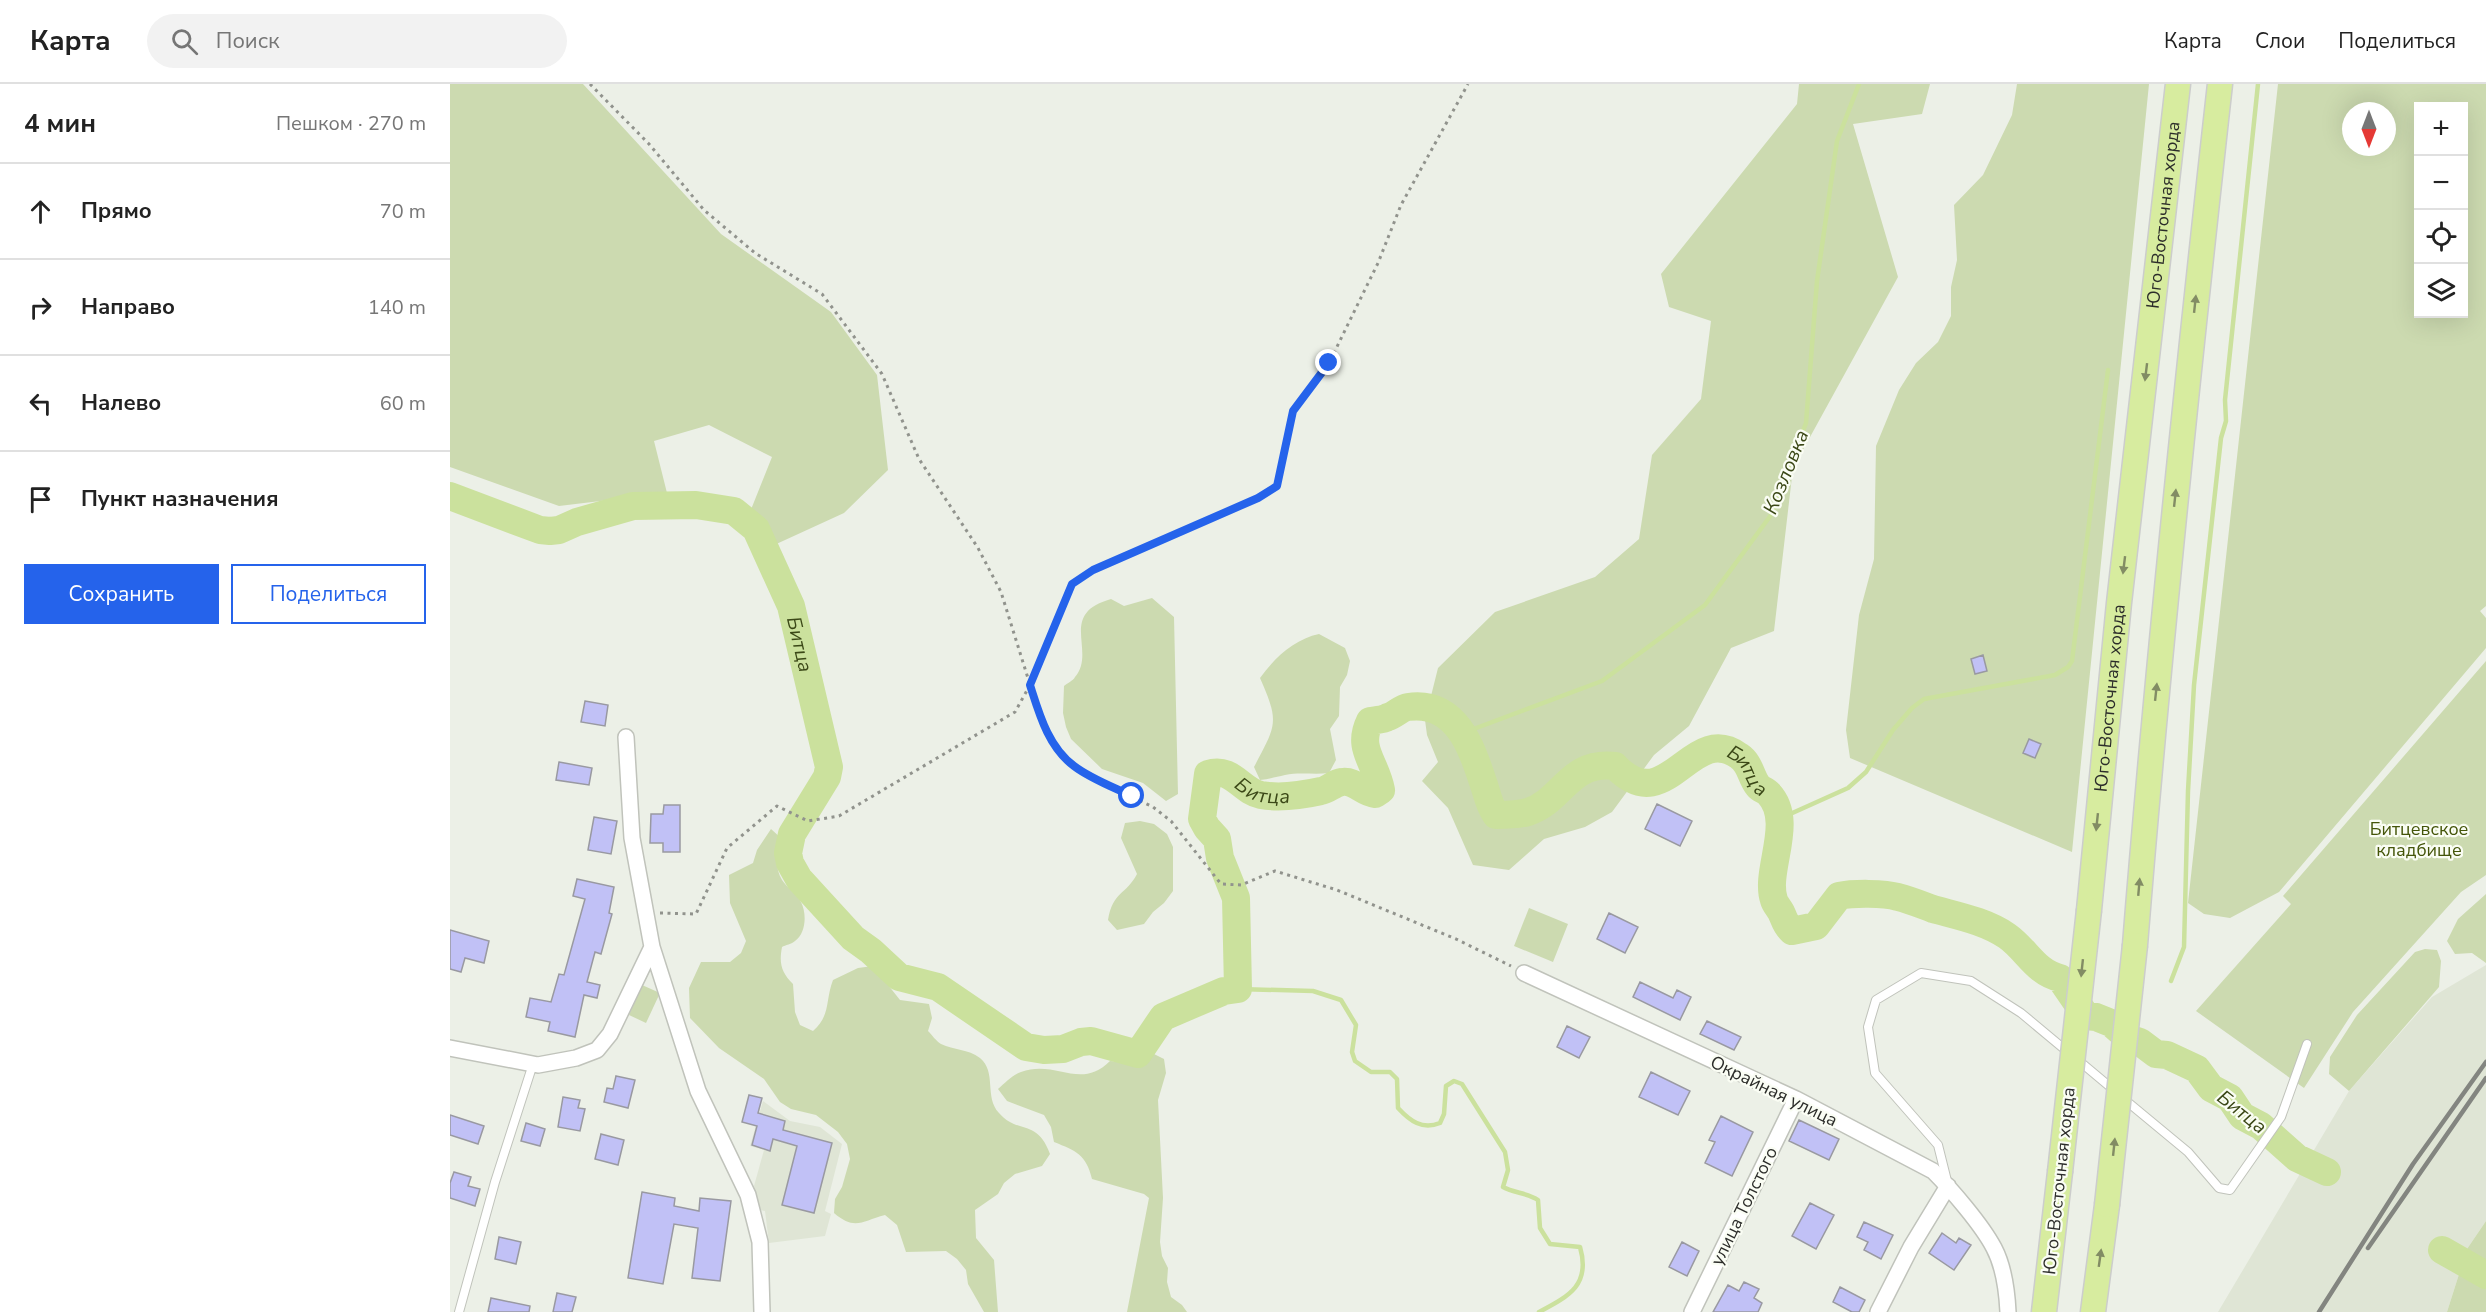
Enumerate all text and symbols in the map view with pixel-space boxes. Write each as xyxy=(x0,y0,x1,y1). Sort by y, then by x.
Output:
search box xyxy=(147,14,567,68)
text: Карта xyxy=(30,22,111,60)
icon: search xyxy=(168,25,201,58)
text: Поиск xyxy=(216,26,280,56)
text: Карта xyxy=(2164,27,2222,55)
text: Слои xyxy=(2255,27,2305,55)
text: Поделиться xyxy=(2338,27,2456,55)
north arrow xyxy=(2342,102,2396,156)
map controls xyxy=(2414,102,2468,318)
button: + xyxy=(2414,102,2468,156)
text: 4 мин xyxy=(24,106,96,141)
text: Пешком · 270 m xyxy=(276,110,426,137)
street label: Юго-Восточная хорда xyxy=(2141,120,2186,310)
button: − xyxy=(2414,156,2468,210)
icon: ahead xyxy=(24,195,57,228)
text: Прямо xyxy=(81,196,152,226)
text: 70 m xyxy=(380,198,426,225)
button: locate xyxy=(2414,210,2468,264)
button: layers xyxy=(2414,264,2468,318)
icon: right xyxy=(24,291,57,324)
text: Направо xyxy=(81,292,175,322)
text: 140 m xyxy=(368,294,426,321)
one-way arrow xyxy=(2190,295,2200,314)
route end xyxy=(1315,349,1341,375)
one-way arrow xyxy=(2141,362,2151,381)
icon: left xyxy=(24,387,57,420)
text: Налево xyxy=(81,388,161,418)
text: 60 m xyxy=(380,390,426,417)
water label: Козловка xyxy=(1757,426,1815,518)
icon: arrive xyxy=(24,483,57,516)
text: Пункт назначения xyxy=(81,484,279,514)
one-way arrow xyxy=(2170,489,2180,508)
one-way arrow xyxy=(2119,556,2128,575)
button: Сохранить xyxy=(24,564,219,624)
button: Поделиться xyxy=(231,564,426,624)
street label: Юго-Восточная хорда xyxy=(2089,603,2131,793)
water label: Битца xyxy=(780,614,820,675)
one-way arrow xyxy=(2151,683,2161,702)
water label: Битца xyxy=(1722,738,1773,803)
water label: Битца xyxy=(1229,771,1291,810)
route start xyxy=(1118,782,1144,808)
one-way arrow xyxy=(2092,813,2102,832)
park label: Битцевское кладбище xyxy=(2370,817,2468,862)
one-way arrow xyxy=(2135,877,2144,896)
one-way arrow xyxy=(2077,959,2087,978)
street label: Окрайная улица xyxy=(1706,1050,1842,1132)
water label: Битца xyxy=(2211,1084,2273,1140)
street label: Юго-Восточная хорда xyxy=(2037,1086,2081,1276)
one-way arrow xyxy=(2109,1137,2119,1156)
street label: улица Толстого xyxy=(1705,1143,1783,1269)
one-way arrow xyxy=(2096,1249,2105,1268)

